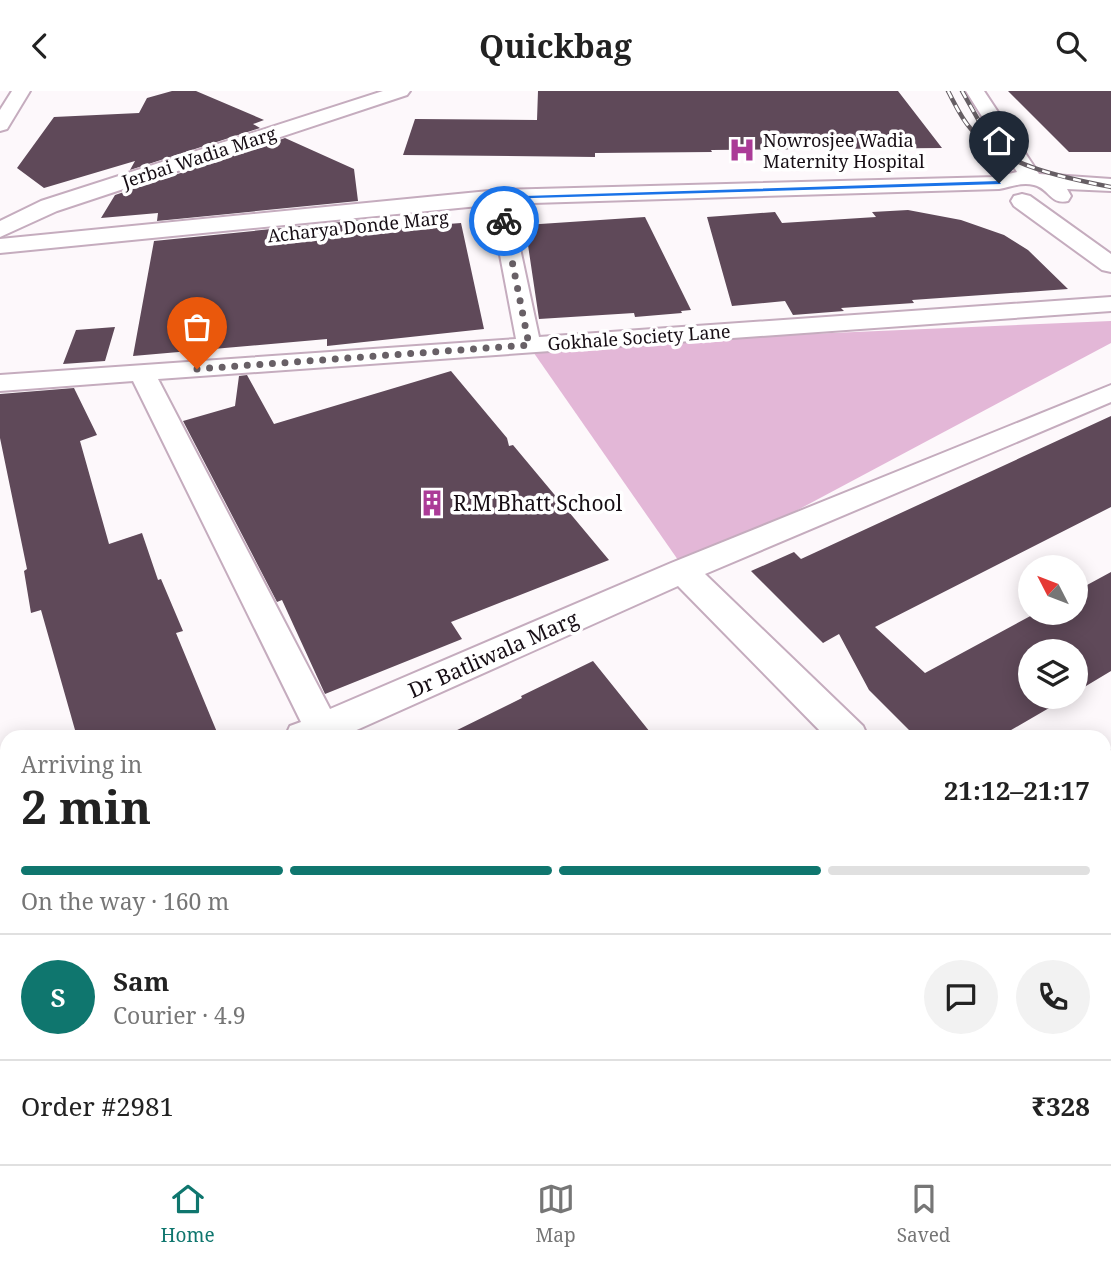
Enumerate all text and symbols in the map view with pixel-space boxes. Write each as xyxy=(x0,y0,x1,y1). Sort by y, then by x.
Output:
text: Quickbag xyxy=(479,24,632,67)
icon: back xyxy=(21,27,59,65)
icon: search xyxy=(1052,27,1090,65)
pin xyxy=(969,111,1029,183)
street label: Jerbai Wadia Marg xyxy=(118,121,279,194)
icon: home xyxy=(980,122,1018,160)
place label: Nowrosjee Wadia Maternity Hospital xyxy=(763,128,925,173)
hospital icon: Nowrosjee Wadia Maternity Hospital xyxy=(727,135,757,165)
courier xyxy=(469,186,539,256)
icon: bike xyxy=(485,202,523,240)
street label: Acharya Donde Marg xyxy=(266,205,450,247)
pin xyxy=(167,297,227,369)
icon: bag xyxy=(178,308,216,346)
street label: Gokhale Society Lane xyxy=(547,319,731,355)
building icon: R.M Bhatt School xyxy=(417,488,447,518)
place label: R.M Bhatt School xyxy=(453,489,623,517)
north arrow xyxy=(1018,555,1088,625)
map controls xyxy=(1018,555,1088,709)
street label: Dr Batliwala Marg xyxy=(404,604,583,704)
button: layers xyxy=(1018,639,1088,709)
text: Arriving in xyxy=(21,748,142,780)
text: 21:12–21:17 xyxy=(944,772,1090,808)
text: 2 min xyxy=(21,775,151,837)
text: On the way · 160 m xyxy=(21,885,229,917)
button: chat xyxy=(924,960,998,1034)
button: phone xyxy=(1016,960,1090,1034)
text: Sam xyxy=(113,963,169,999)
text: S xyxy=(50,979,66,1015)
text: Courier · 4.9 xyxy=(113,999,246,1031)
text: Order #2981 xyxy=(21,1088,174,1124)
text: ₹328 xyxy=(1031,1088,1090,1124)
tab: Home xyxy=(160,1180,215,1248)
tab: Map xyxy=(536,1180,576,1248)
tab: Saved xyxy=(897,1180,951,1248)

